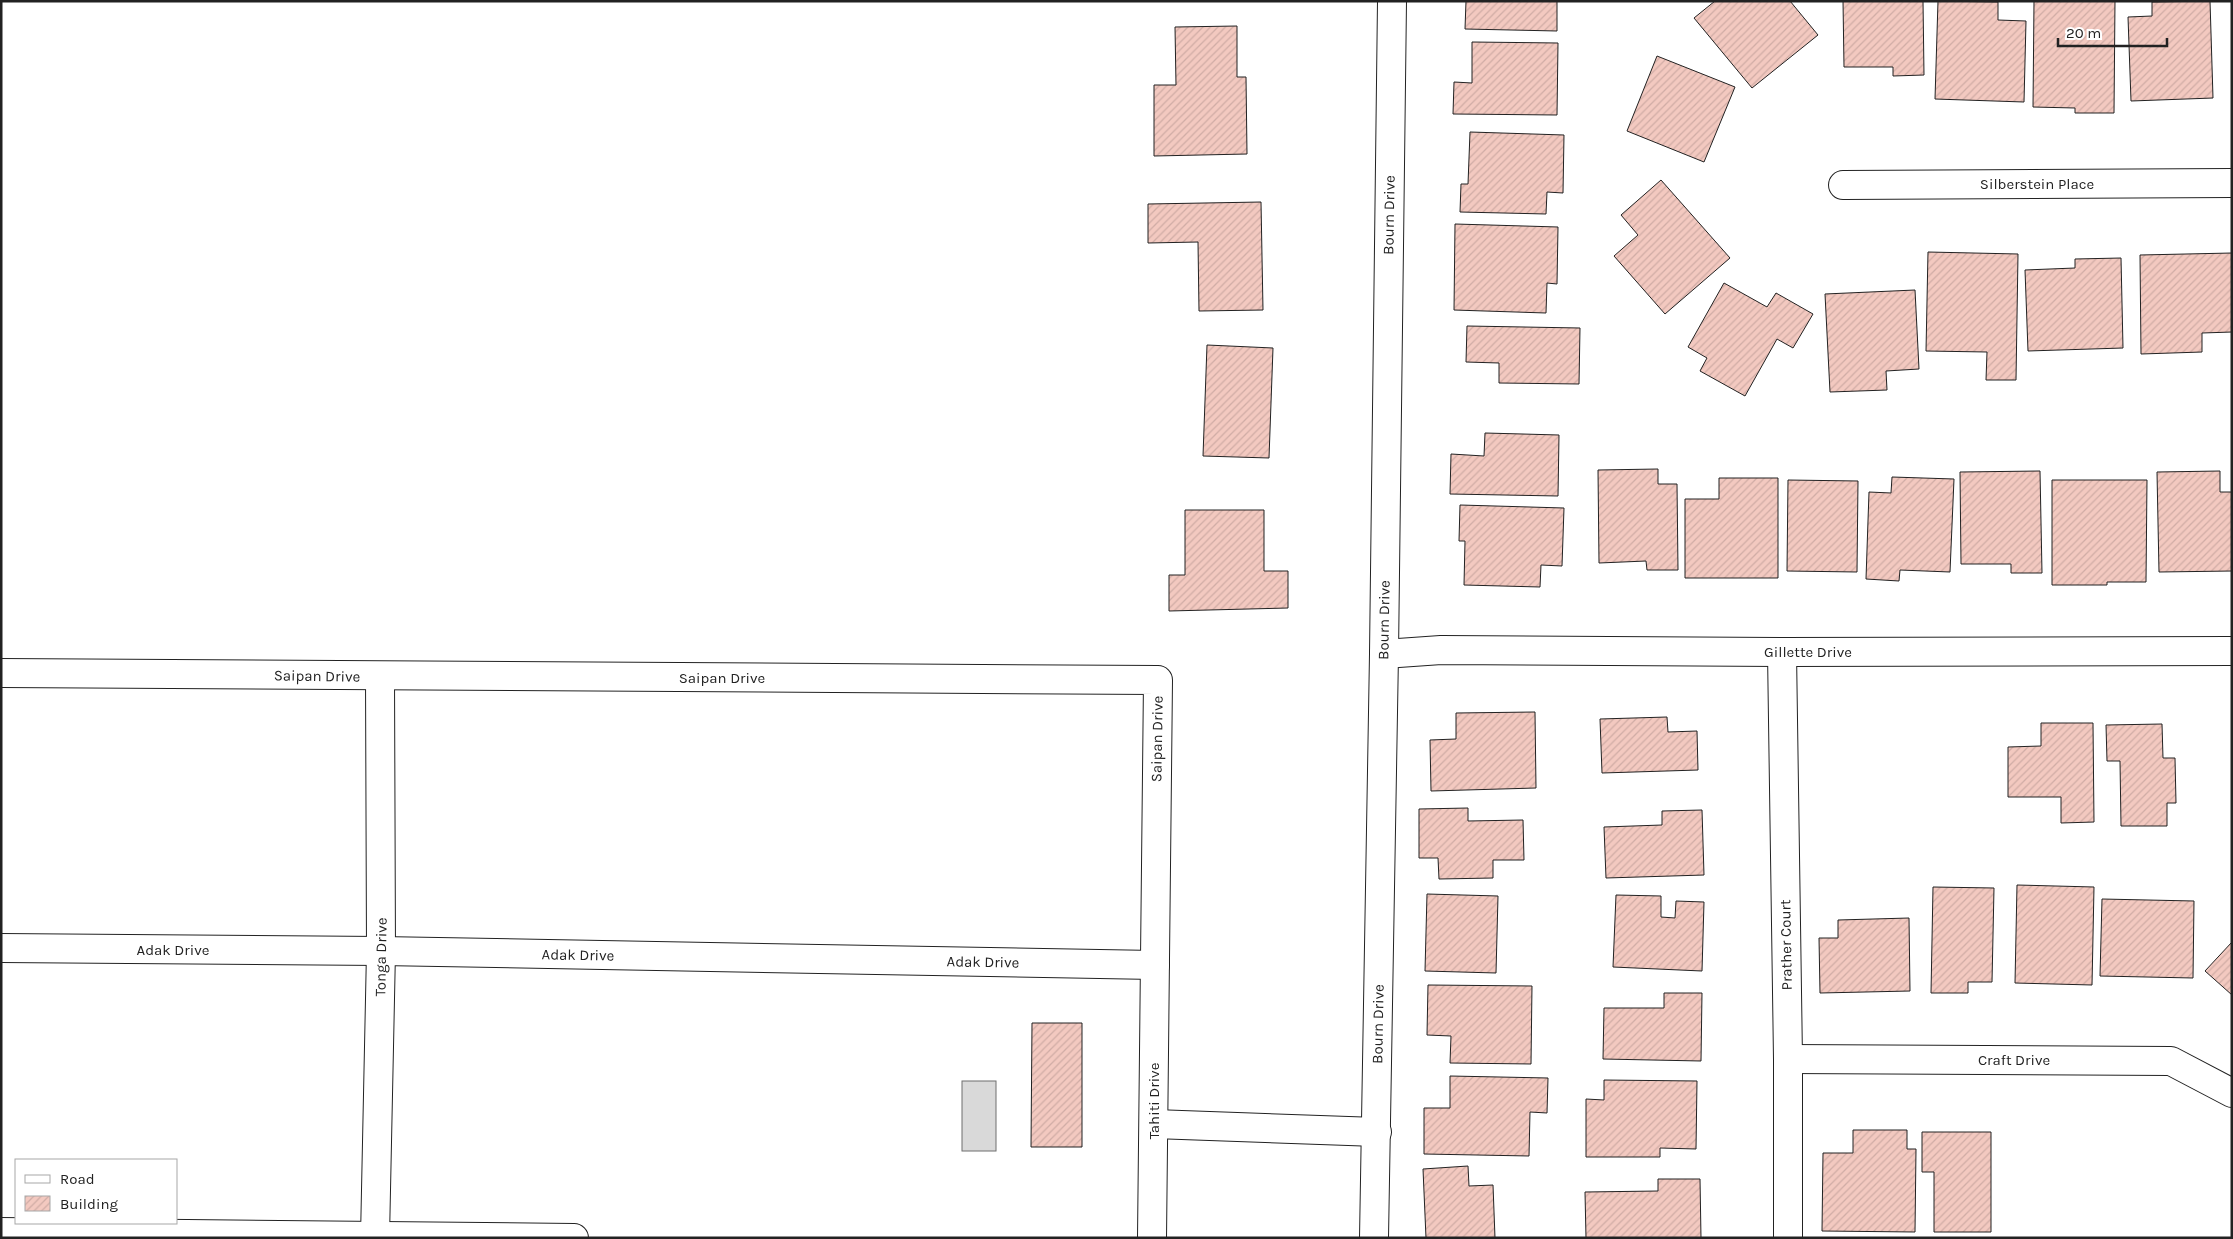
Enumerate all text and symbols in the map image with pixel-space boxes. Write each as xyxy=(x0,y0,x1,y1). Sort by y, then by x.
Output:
scale bar xyxy=(2058,15,2167,47)
text: 20 m xyxy=(2066,24,2101,42)
street label: Bourn Drive xyxy=(1379,175,1399,255)
street label: Silberstein Place xyxy=(1980,175,2094,193)
street label: Bourn Drive xyxy=(1374,580,1394,660)
street label: Gillette Drive xyxy=(1764,643,1852,661)
street label: Saipan Drive xyxy=(274,666,360,686)
street label: Saipan Drive xyxy=(679,669,765,687)
street label: Saipan Drive xyxy=(1147,696,1167,782)
street label: Prather Court xyxy=(1776,899,1796,991)
street label: Tonga Drive xyxy=(371,917,391,997)
street label: Adak Drive xyxy=(137,941,209,959)
street label: Adak Drive xyxy=(541,945,615,965)
street label: Adak Drive xyxy=(946,952,1020,972)
street label: Bourn Drive xyxy=(1368,984,1388,1064)
street label: Craft Drive xyxy=(1978,1051,2050,1069)
street label: Tahiti Drive xyxy=(1145,1063,1163,1139)
legend xyxy=(15,1159,178,1224)
text: Road xyxy=(60,1170,95,1188)
text: Building xyxy=(60,1195,118,1213)

